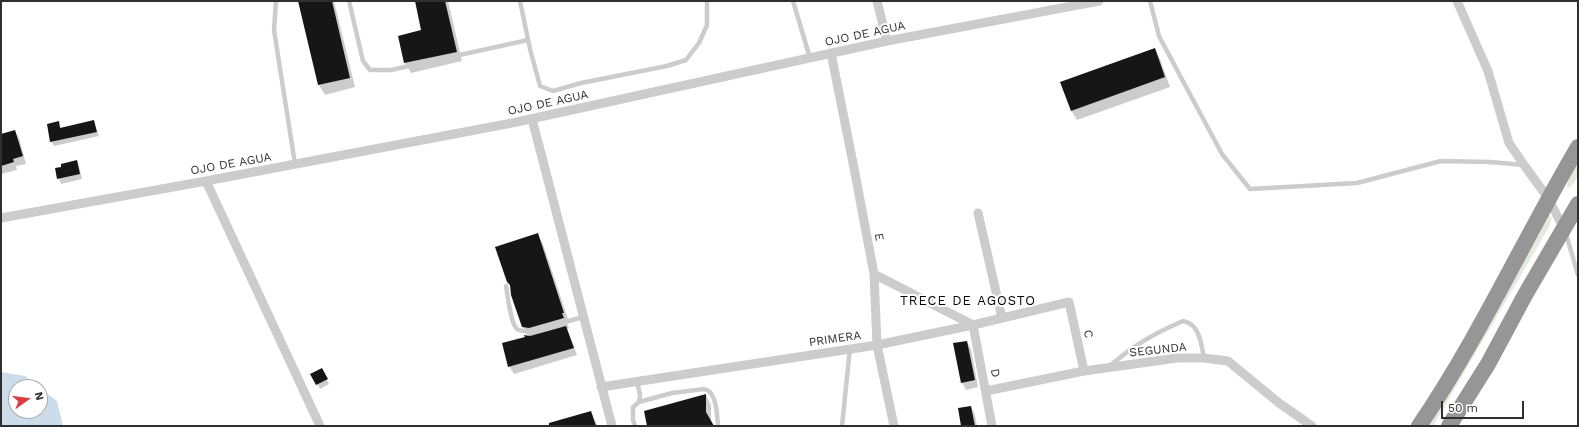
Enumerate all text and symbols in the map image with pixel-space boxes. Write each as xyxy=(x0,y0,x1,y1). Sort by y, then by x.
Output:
street label: OJO DE AGUA xyxy=(824,18,906,50)
street label: OJO DE AGUA xyxy=(507,87,589,119)
street label: OJO DE AGUA xyxy=(190,150,272,178)
street label: E xyxy=(871,232,887,242)
district label: TRECE DE AGOSTO xyxy=(900,293,1036,309)
street label: PRIMERA xyxy=(808,328,862,350)
street label: C xyxy=(1080,328,1096,340)
street label: SEGUNDA xyxy=(1129,340,1187,360)
street label: D xyxy=(987,367,1003,379)
north arrow xyxy=(8,379,48,419)
text: N xyxy=(32,391,46,402)
scale bar xyxy=(1443,393,1526,419)
text: 50 m xyxy=(1448,401,1478,415)

